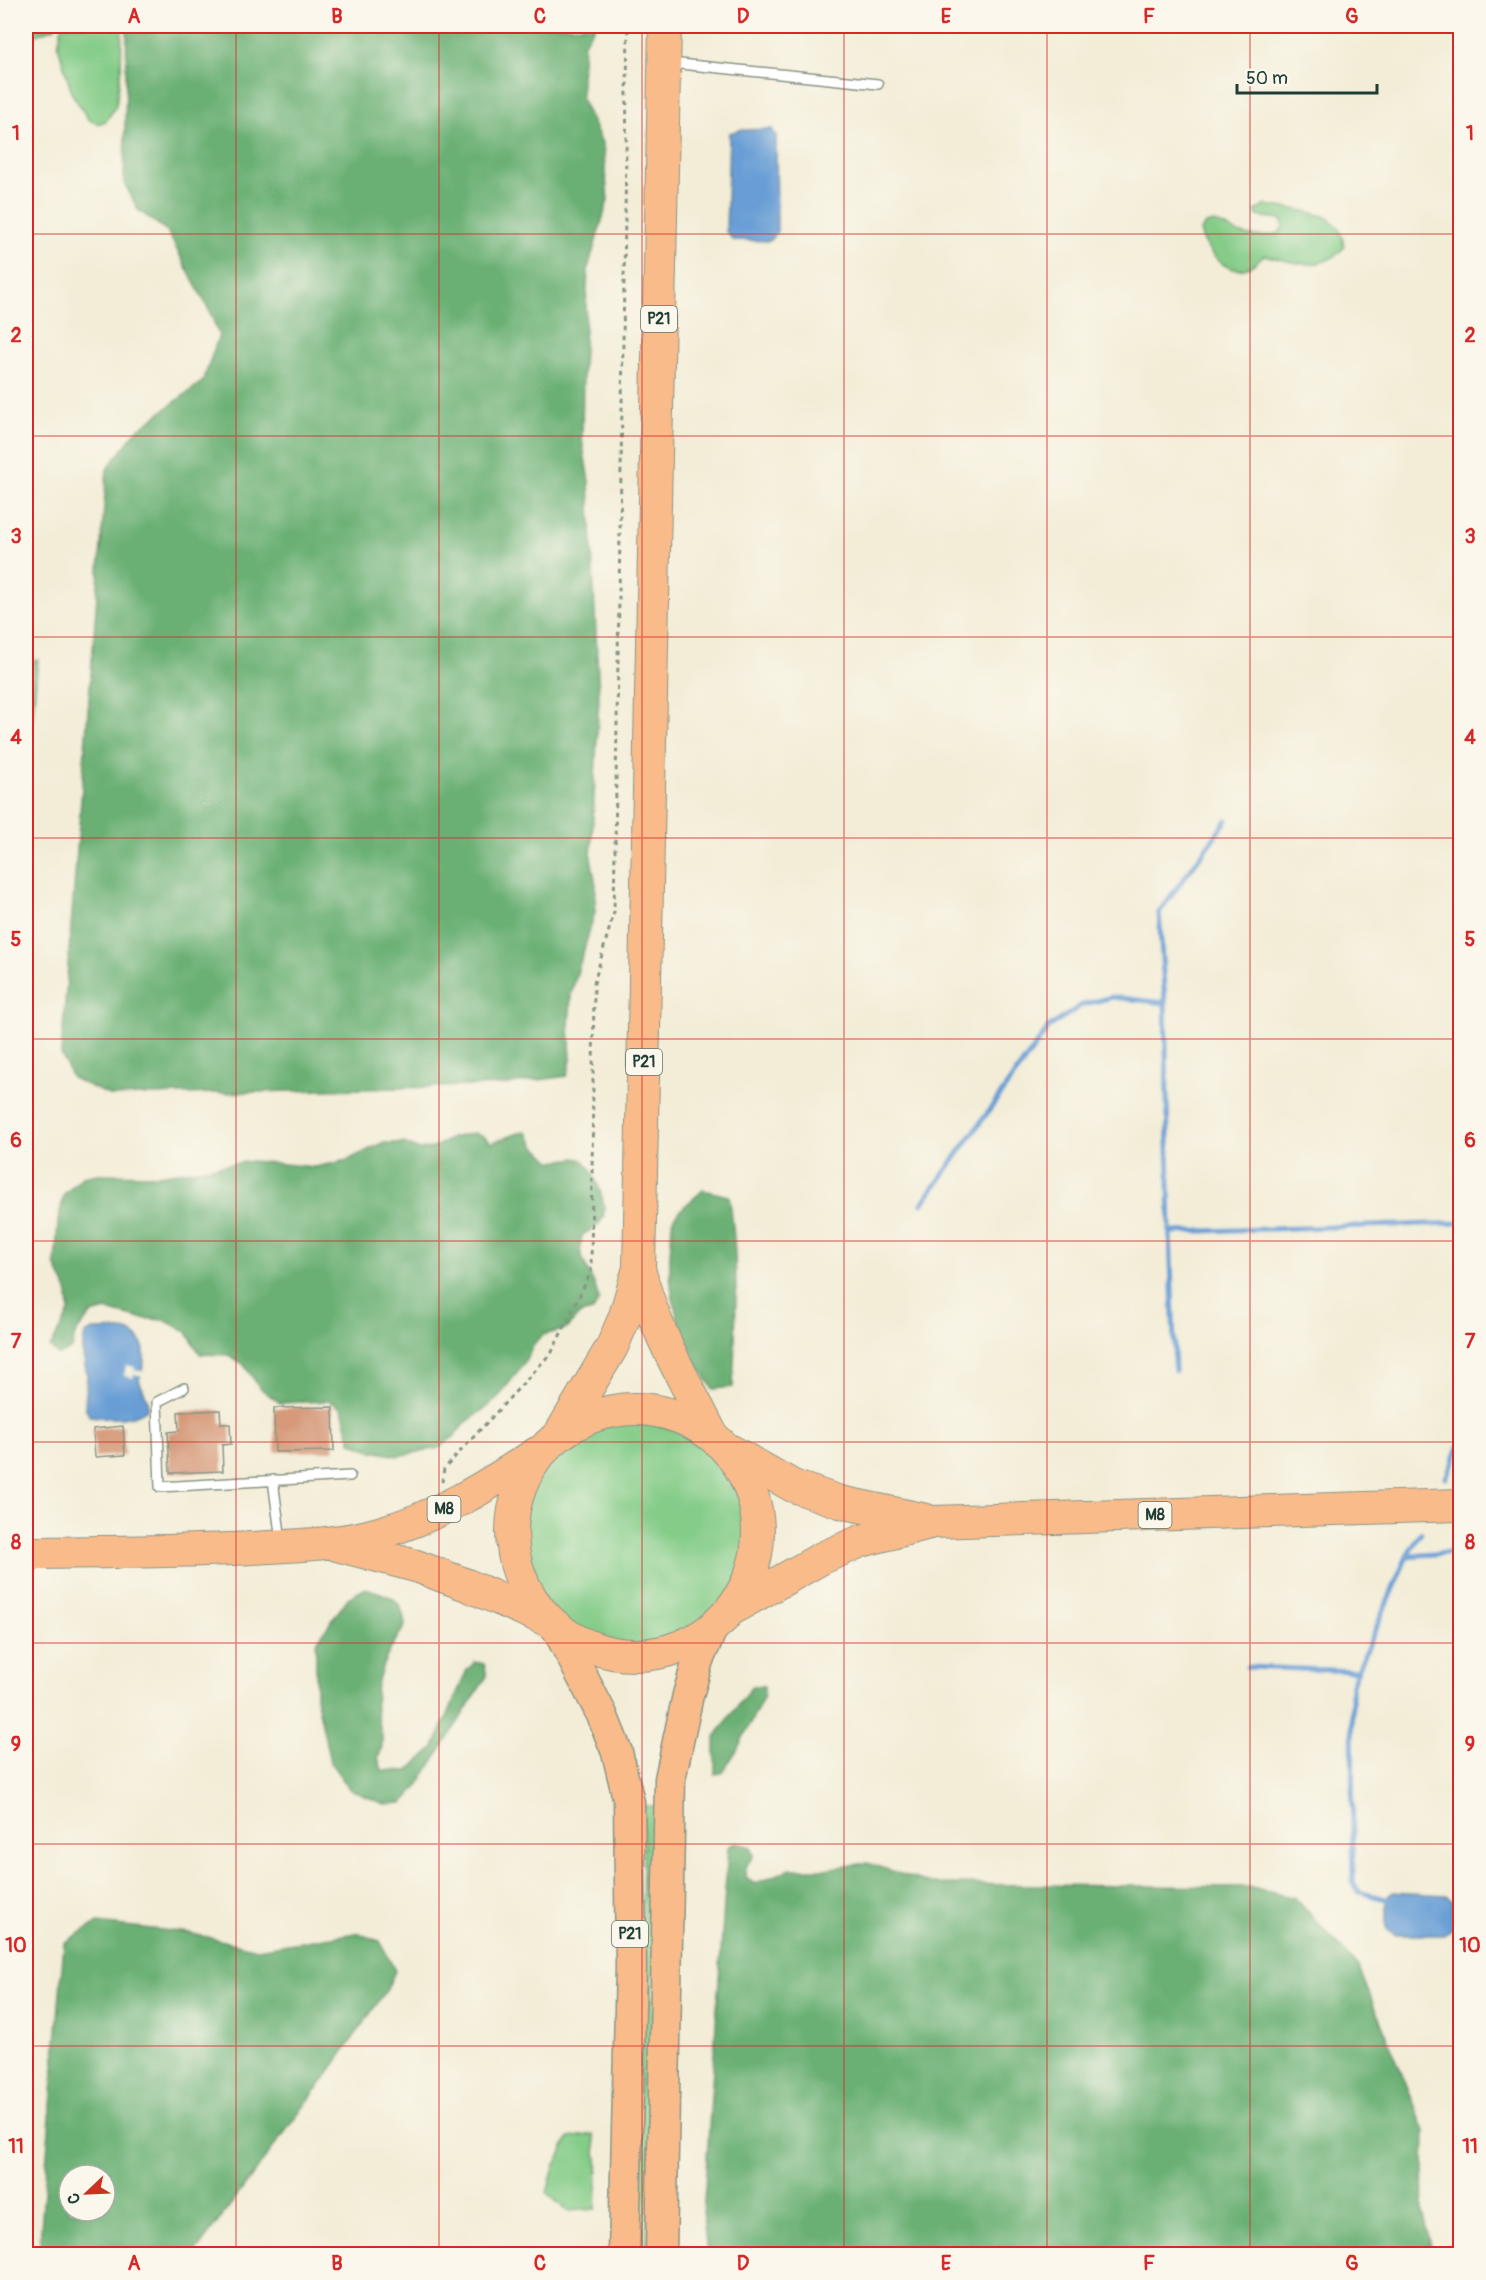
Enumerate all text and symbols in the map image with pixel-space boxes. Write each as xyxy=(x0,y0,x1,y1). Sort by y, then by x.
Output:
text: A xyxy=(128,4,141,29)
text: B xyxy=(331,4,343,29)
text: C xyxy=(534,4,546,29)
text: D xyxy=(737,4,750,29)
text: E xyxy=(941,4,952,29)
text: F xyxy=(1143,4,1155,29)
text: G xyxy=(1345,4,1359,29)
scale bar xyxy=(1237,57,1376,95)
text: 50 m xyxy=(1246,67,1288,90)
text: 1 xyxy=(12,121,20,146)
text: 1 xyxy=(1466,121,1474,146)
road number: Р21 xyxy=(641,306,677,332)
text: 2 xyxy=(10,323,22,348)
text: 2 xyxy=(1464,323,1476,348)
text: 3 xyxy=(10,524,22,549)
text: 3 xyxy=(1464,524,1476,549)
text: 4 xyxy=(10,725,22,750)
text: 4 xyxy=(1464,725,1476,750)
text: 5 xyxy=(11,927,22,952)
text: 5 xyxy=(1465,927,1476,952)
road number: Р21 xyxy=(626,1049,662,1075)
text: 6 xyxy=(10,1128,22,1153)
text: 6 xyxy=(1464,1128,1476,1153)
text: 7 xyxy=(11,1329,22,1354)
text: 7 xyxy=(1465,1329,1476,1354)
road number: М8 xyxy=(428,1496,460,1522)
road number: М8 xyxy=(1138,1502,1172,1528)
text: 8 xyxy=(11,1530,21,1555)
text: 8 xyxy=(1465,1530,1475,1555)
text: 9 xyxy=(11,1732,21,1757)
text: 9 xyxy=(1465,1732,1475,1757)
road number: Р21 xyxy=(612,1921,648,1947)
text: 10 xyxy=(5,1933,27,1958)
text: 10 xyxy=(1459,1933,1481,1958)
text: 11 xyxy=(8,2134,24,2159)
text: 11 xyxy=(1462,2134,1478,2159)
north arrow xyxy=(57,2163,117,2223)
text: С xyxy=(63,2190,85,2207)
text: A xyxy=(128,2251,141,2276)
text: B xyxy=(331,2251,343,2276)
text: C xyxy=(534,2251,546,2276)
text: D xyxy=(737,2251,750,2276)
text: E xyxy=(941,2251,952,2276)
text: F xyxy=(1143,2251,1155,2276)
text: G xyxy=(1345,2251,1359,2276)

